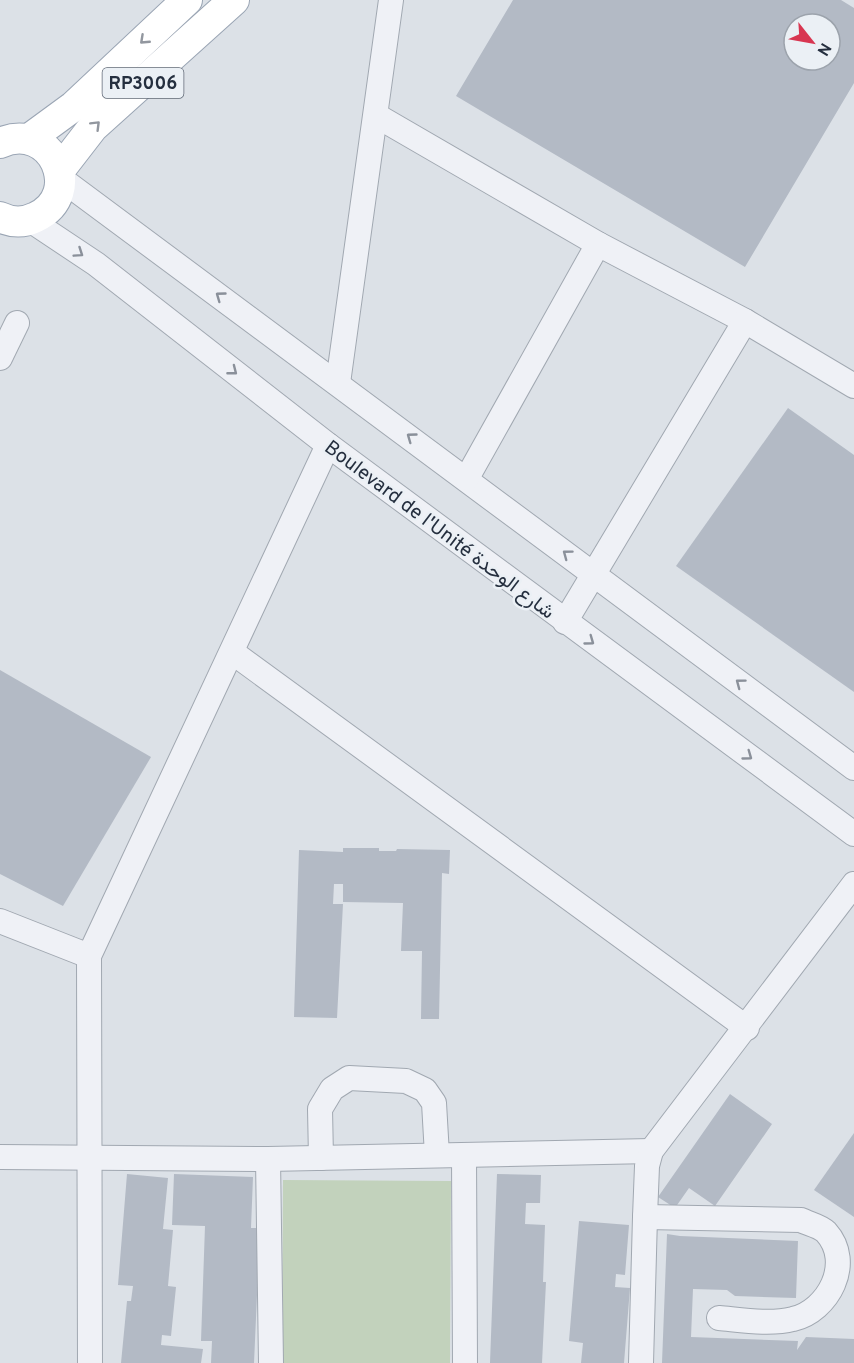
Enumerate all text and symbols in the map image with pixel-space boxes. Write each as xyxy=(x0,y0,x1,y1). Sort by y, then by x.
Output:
north arrow xyxy=(782,12,842,72)
one-way arrow xyxy=(141,33,151,44)
text: N xyxy=(812,39,835,59)
road number: RP3006 xyxy=(102,68,184,98)
one-way arrow xyxy=(89,122,100,132)
one-way arrow xyxy=(72,246,83,257)
one-way arrow xyxy=(216,292,227,303)
one-way arrow xyxy=(227,364,238,375)
one-way arrow xyxy=(406,433,417,444)
street label: Boulevard de l'Unité شارع الوحدة xyxy=(318,435,559,626)
one-way arrow xyxy=(563,550,574,561)
one-way arrow xyxy=(584,633,595,644)
one-way arrow xyxy=(735,679,746,690)
one-way arrow xyxy=(741,748,752,759)

